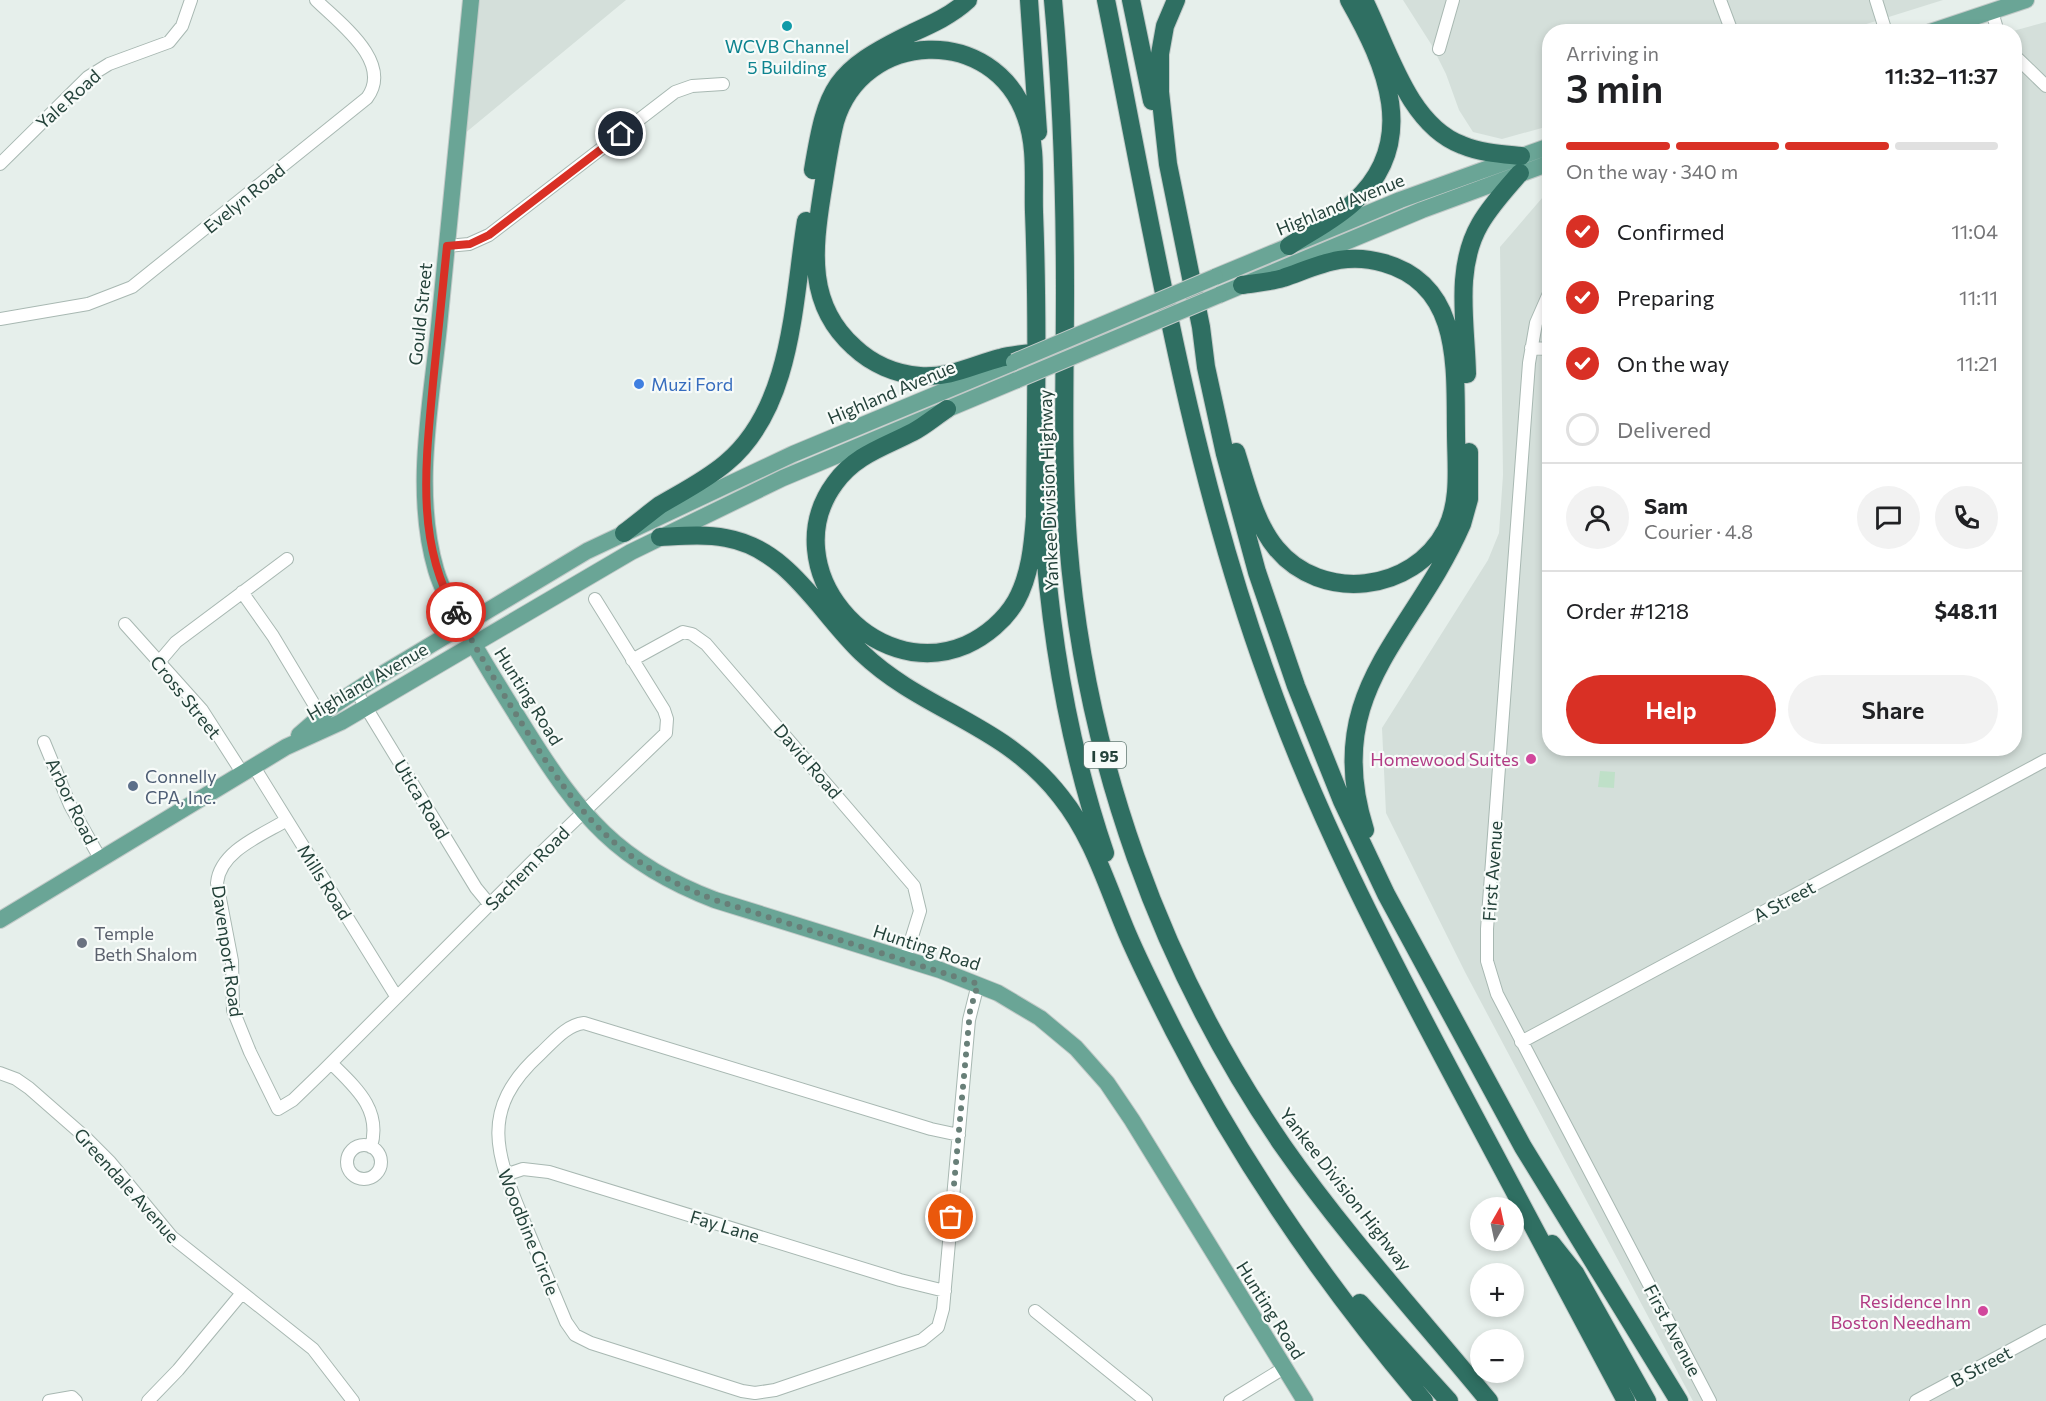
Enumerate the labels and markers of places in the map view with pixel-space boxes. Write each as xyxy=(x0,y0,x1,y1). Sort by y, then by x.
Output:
marker: WCVB Channel 5 Building xyxy=(780,19,794,33)
place label: WCVB Channel 5 Building xyxy=(725,35,849,78)
pin xyxy=(595,108,646,159)
place label: Muzi Ford xyxy=(651,373,733,395)
marker: Muzi Ford xyxy=(632,377,646,391)
place label: Homewood Suites xyxy=(1370,748,1519,770)
marker: Homewood Suites xyxy=(1524,752,1538,766)
place label: Connelly CPA, Inc. xyxy=(145,765,217,808)
marker: Connelly CPA, Inc. xyxy=(126,779,140,793)
place label: Temple Beth Shalom xyxy=(94,922,197,965)
marker: Temple Beth Shalom xyxy=(75,936,89,950)
pin xyxy=(925,1191,976,1242)
place label: Residence Inn Boston Needham xyxy=(1831,1290,1971,1333)
marker: Residence Inn Boston Needham xyxy=(1976,1304,1990,1318)

